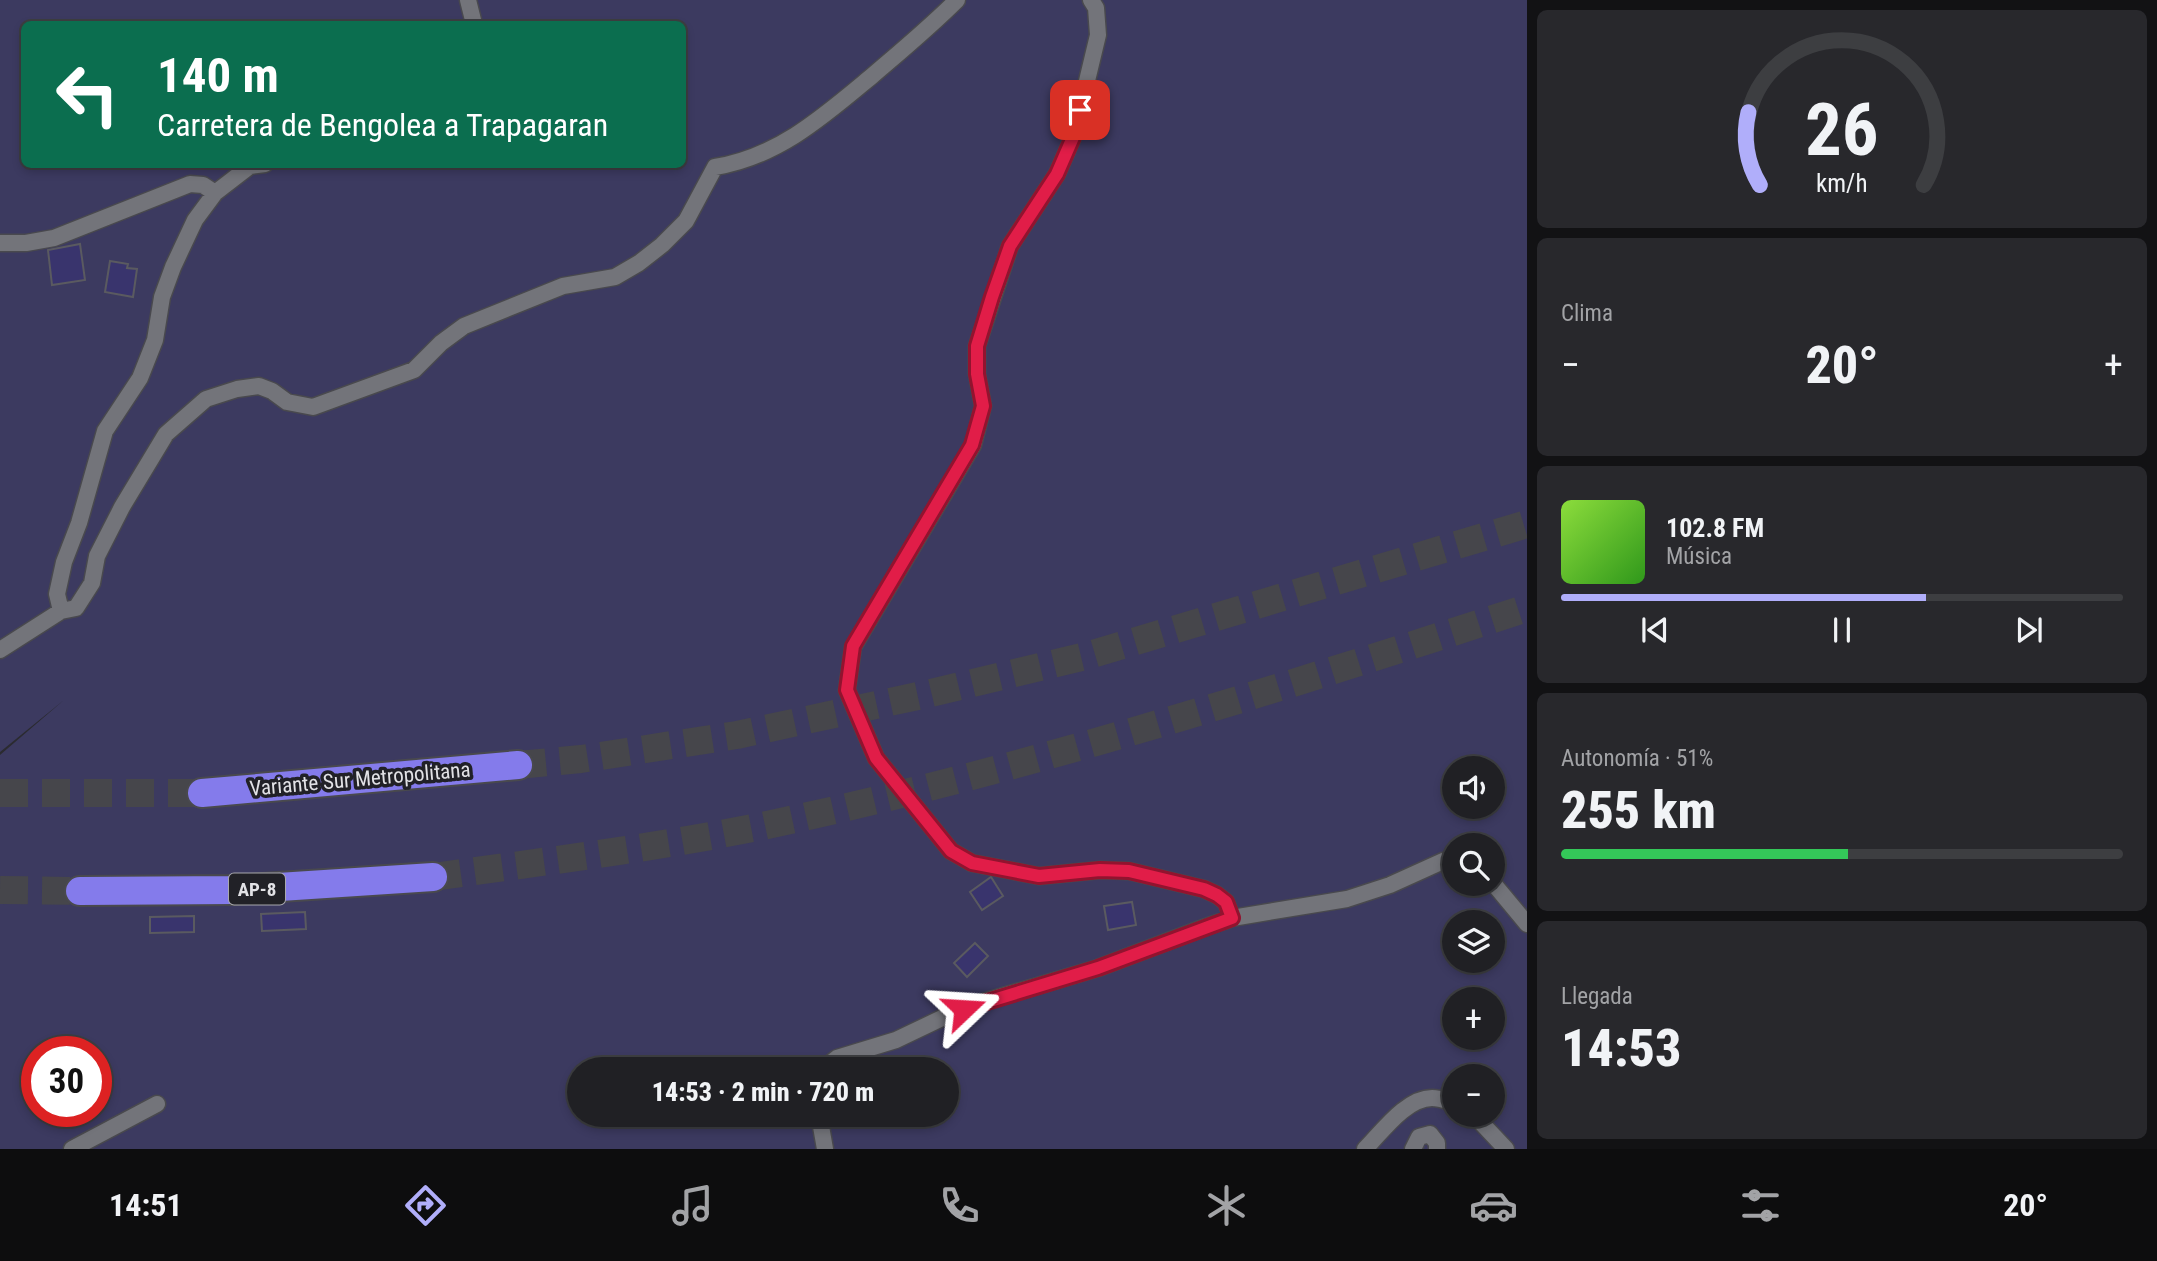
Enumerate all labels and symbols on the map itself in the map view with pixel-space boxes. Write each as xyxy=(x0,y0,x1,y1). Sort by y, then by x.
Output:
pin xyxy=(1050,80,1110,140)
street label: Variante Sur Metropolitana xyxy=(249,757,471,801)
road number: AP-8 xyxy=(229,874,285,904)
position arrow xyxy=(927,972,1001,1046)
speed limit sign: 30 xyxy=(21,1036,112,1127)

